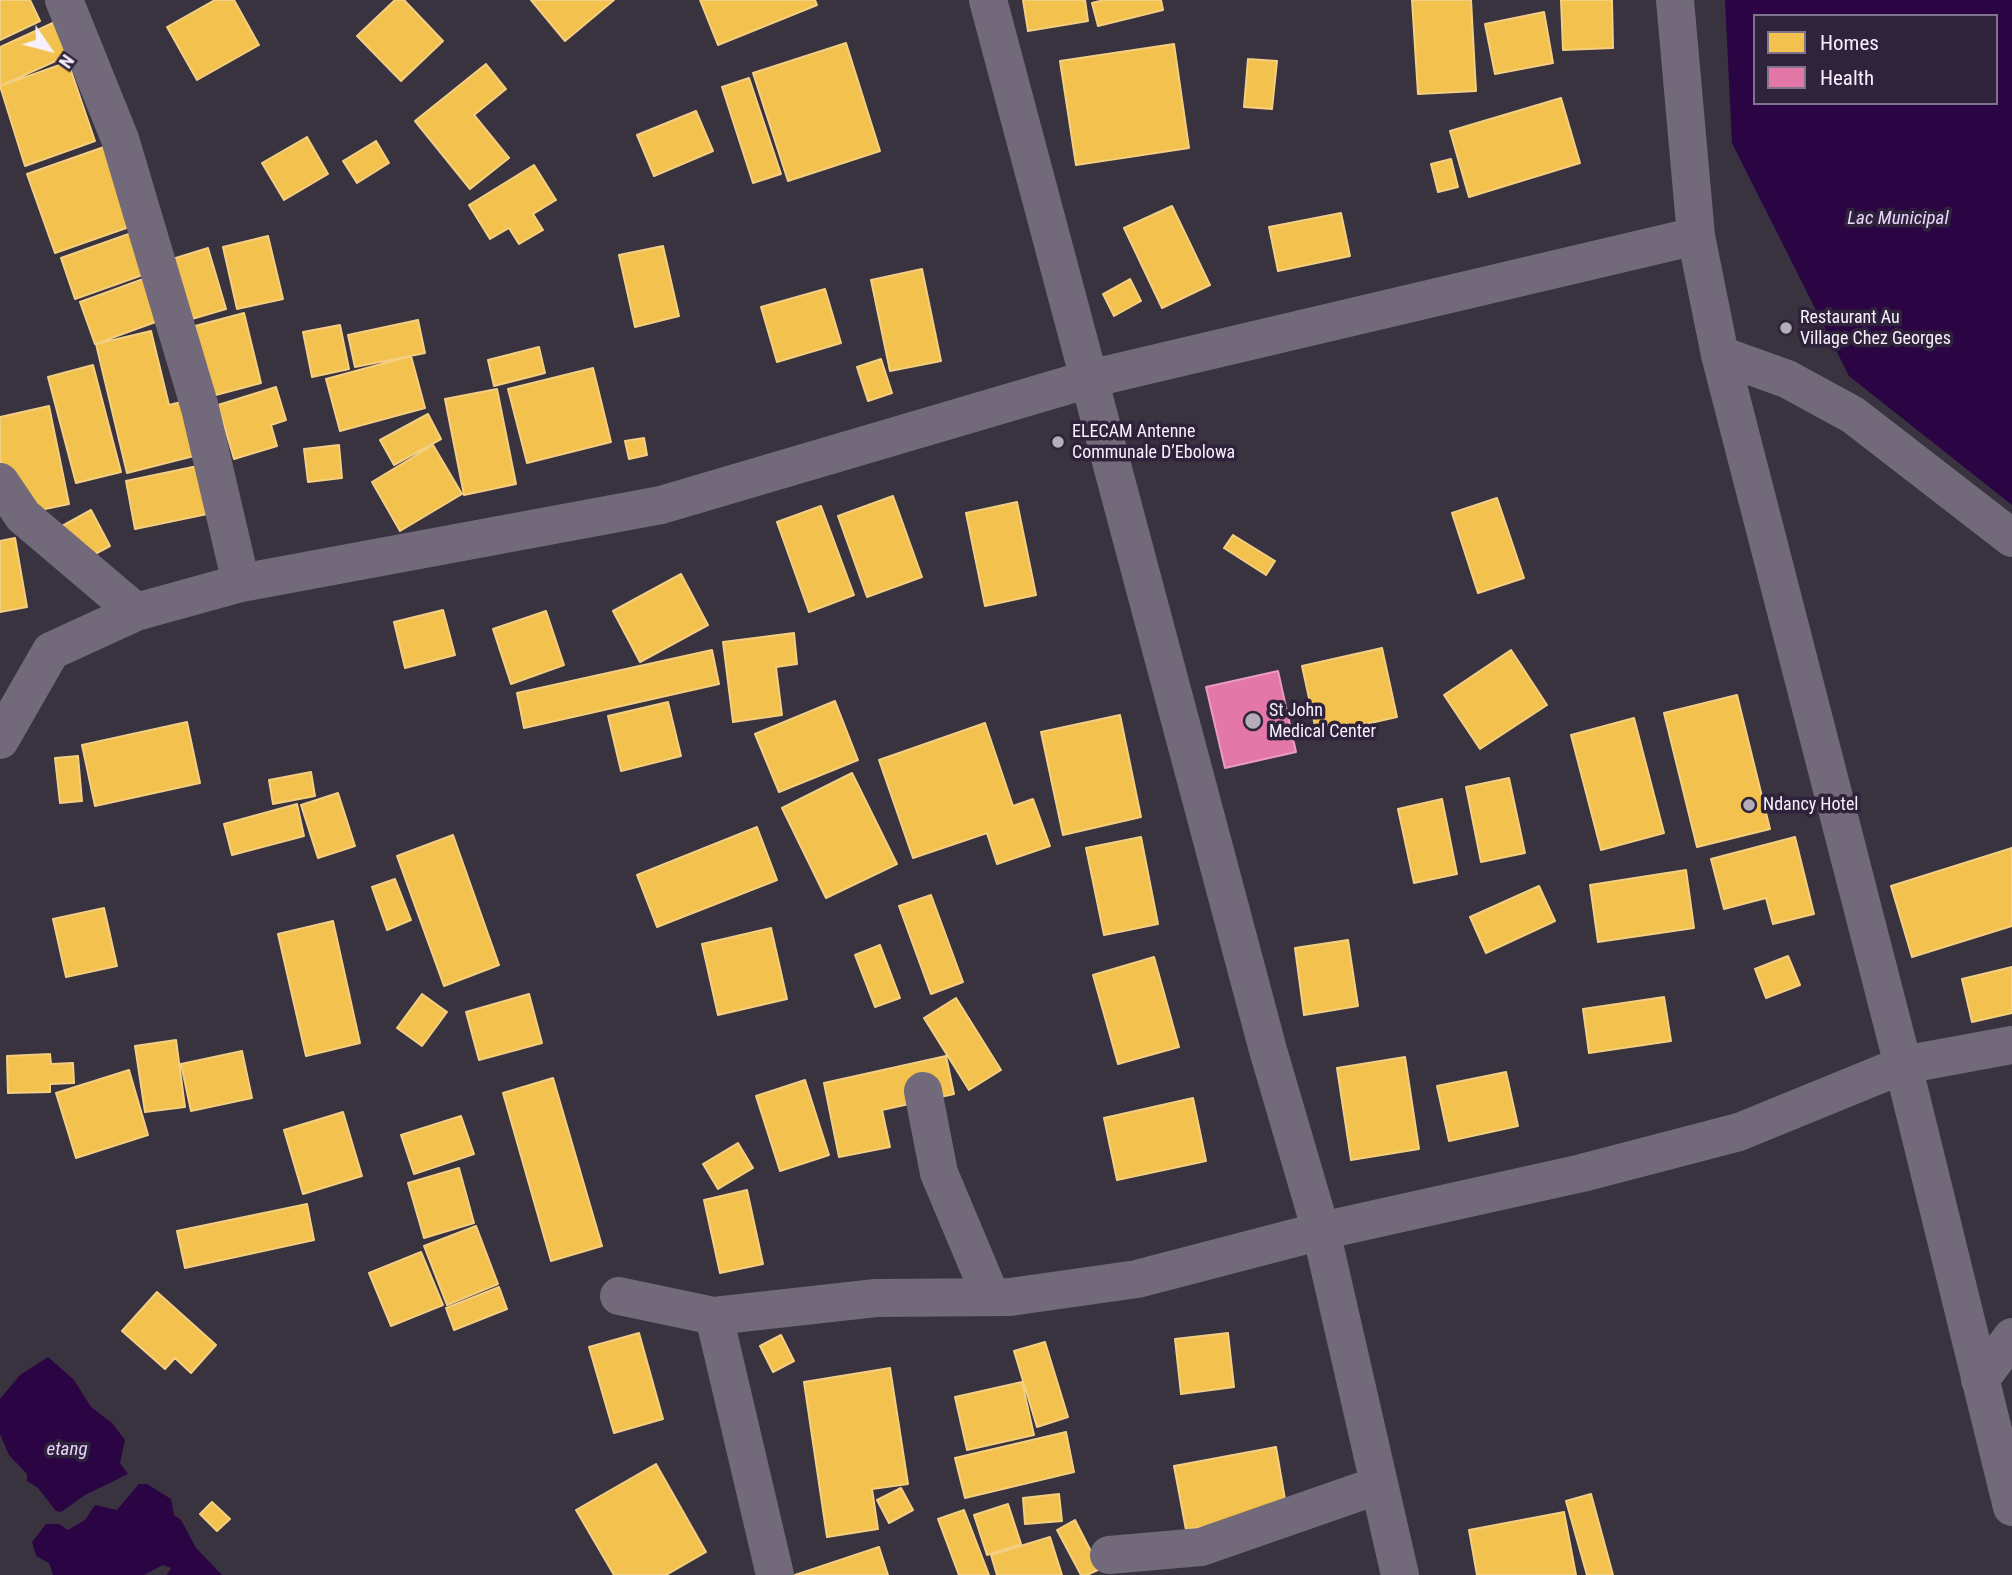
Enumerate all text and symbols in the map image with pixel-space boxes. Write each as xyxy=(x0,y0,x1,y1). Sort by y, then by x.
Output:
north arrow xyxy=(14,14,84,84)
legend xyxy=(1753,14,1998,105)
text: Homes xyxy=(1820,31,1879,55)
text: N xyxy=(54,50,79,73)
text: Health xyxy=(1820,66,1874,90)
water label: Lac Municipal xyxy=(1847,208,1949,230)
place label: Restaurant Au Village Chez Georges xyxy=(1800,307,1951,350)
marker: Restaurant Au Village Chez Georges xyxy=(1778,320,1794,336)
place label: ELECAM Antenne Communale D’Ebolowa xyxy=(1072,421,1235,464)
marker: ELECAM Antenne Communale D’Ebolowa xyxy=(1050,434,1066,450)
place label: St John Medical Center xyxy=(1269,700,1376,742)
marker: St John Medical Center xyxy=(1243,711,1263,731)
place label: Ndancy Hotel xyxy=(1763,794,1858,816)
marker: Ndancy Hotel xyxy=(1741,797,1757,813)
water label: etang xyxy=(47,1439,87,1461)

